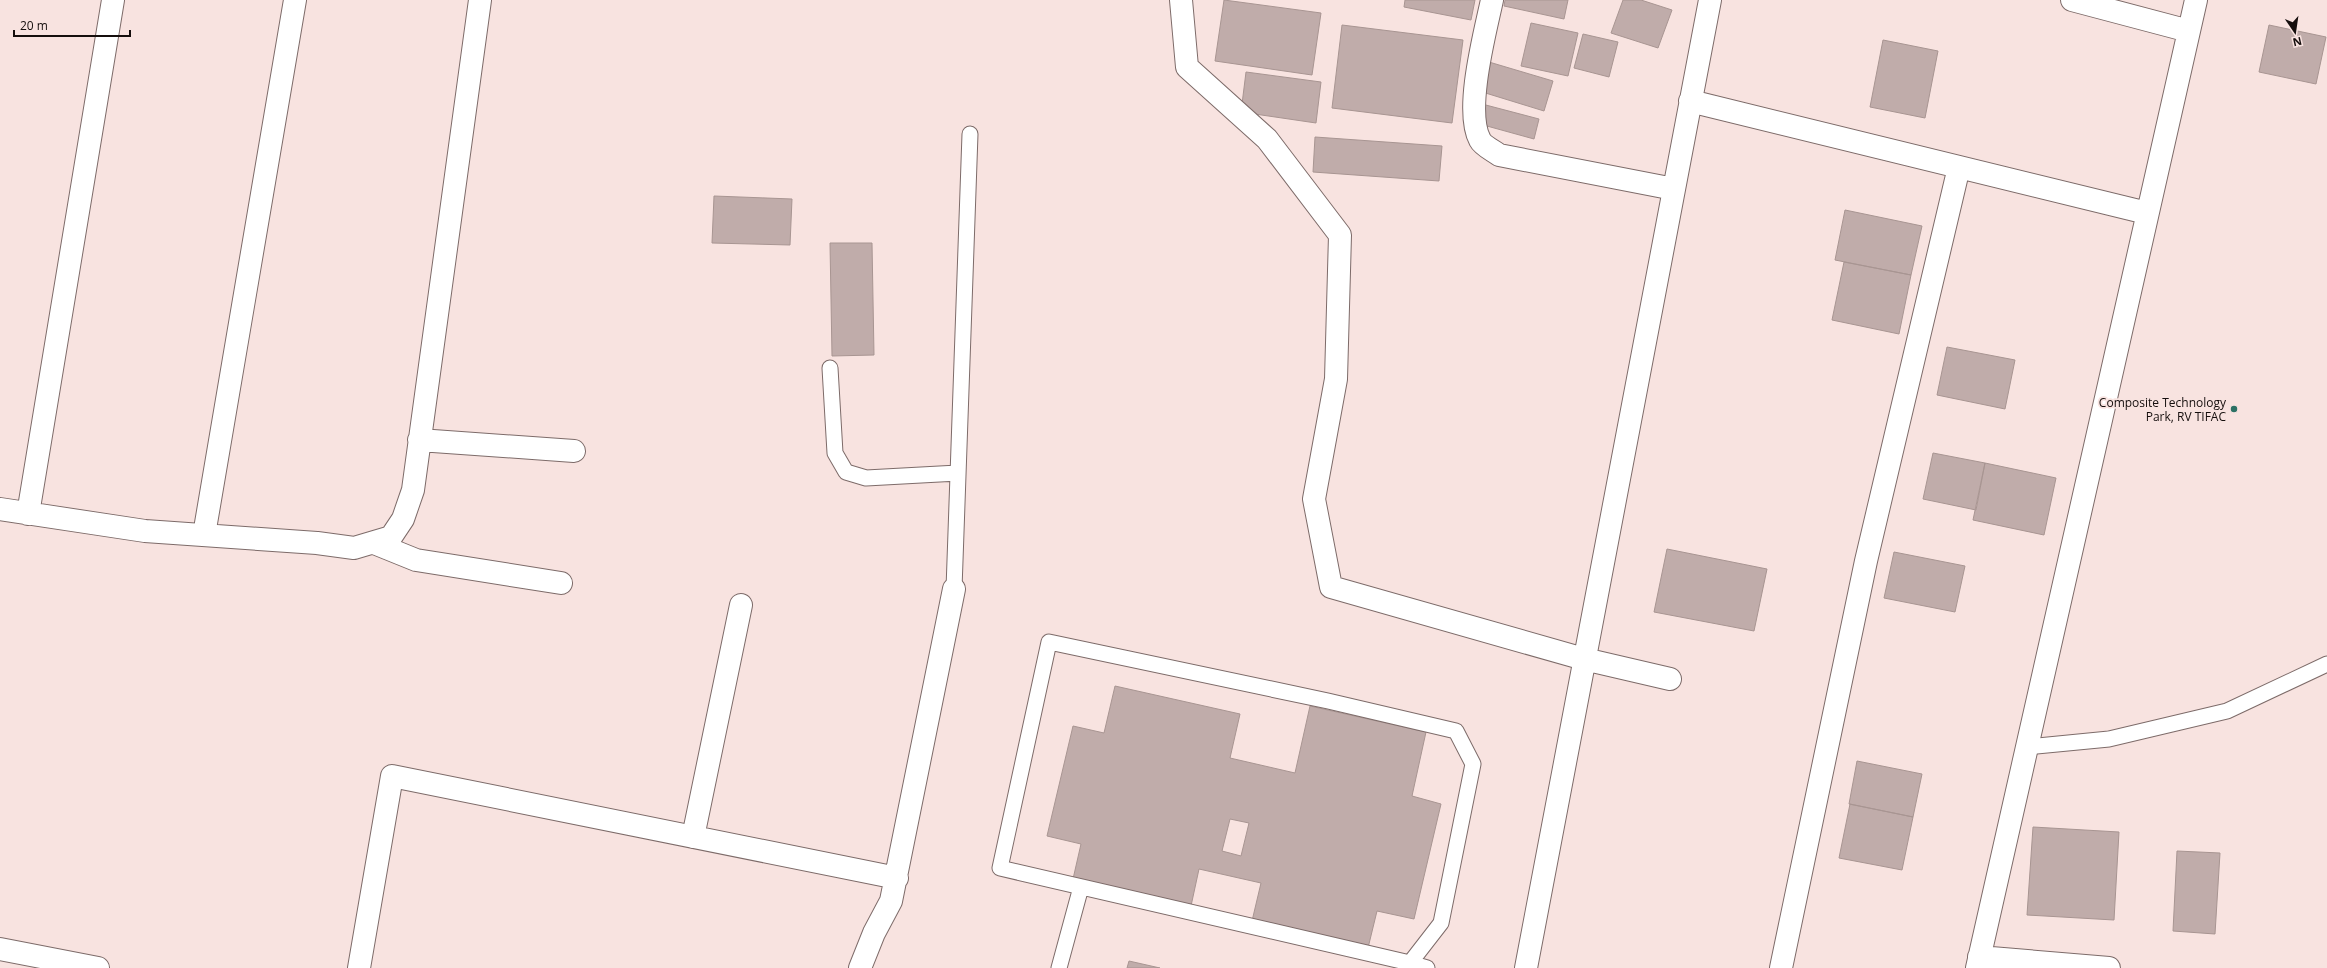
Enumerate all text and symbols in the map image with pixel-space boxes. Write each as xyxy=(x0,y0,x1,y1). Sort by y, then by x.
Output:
scale bar xyxy=(14,12,130,38)
north arrow xyxy=(2275,12,2315,52)
text: 20 m xyxy=(20,17,48,34)
text: N xyxy=(2291,34,2303,51)
place label: Composite Technology Park, RV TIFAC xyxy=(2099,394,2227,425)
marker: Composite Technology Park, RV TIFAC xyxy=(2229,404,2239,414)

